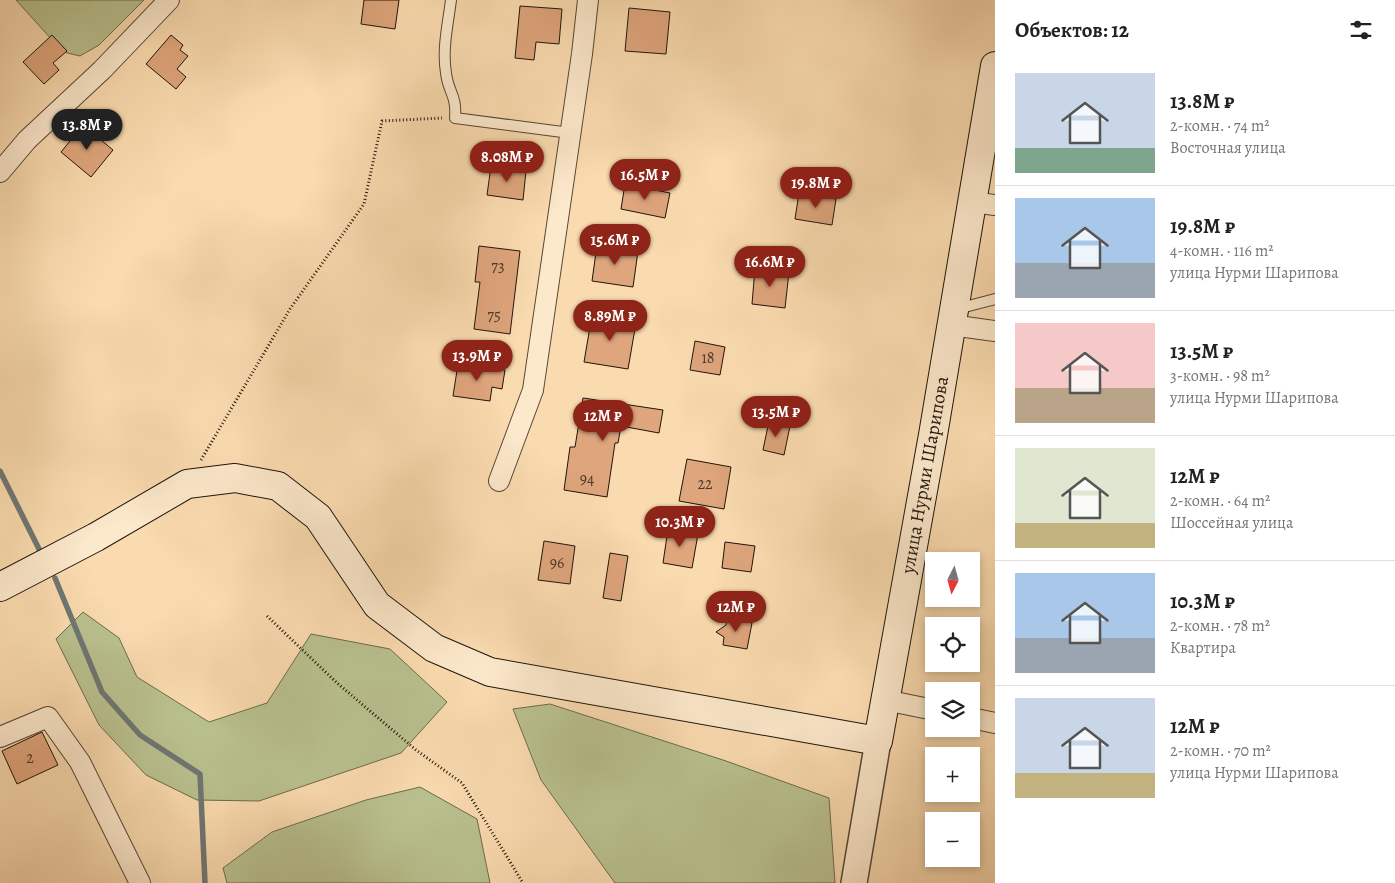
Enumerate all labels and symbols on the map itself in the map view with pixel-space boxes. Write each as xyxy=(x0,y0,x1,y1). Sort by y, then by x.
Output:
pin: 13.8M ₽ xyxy=(41,108,133,151)
pin: 8.08M ₽ xyxy=(461,140,553,183)
pin: 16.5M ₽ xyxy=(599,158,691,201)
pin: 19.8M ₽ xyxy=(770,166,862,209)
pin: 15.6M ₽ xyxy=(569,224,661,266)
pin: 16.6M ₽ xyxy=(724,246,816,288)
house number: 73 xyxy=(491,255,505,277)
pin: 8.89M ₽ xyxy=(564,300,656,342)
house number: 75 xyxy=(487,304,501,326)
pin: 13.9M ₽ xyxy=(431,340,523,382)
house number: 18 xyxy=(701,347,715,369)
street label: улица Нурми Шарипова xyxy=(895,374,955,577)
pin: 13.5M ₽ xyxy=(730,396,822,438)
pin: 12M ₽ xyxy=(568,400,638,442)
house number: 94 xyxy=(580,468,594,490)
house number: 22 xyxy=(697,473,713,495)
pin: 10.3M ₽ xyxy=(634,506,726,548)
house number: 96 xyxy=(550,552,564,574)
north arrow xyxy=(925,552,980,608)
pin: 12M ₽ xyxy=(701,590,771,633)
house number: 2 xyxy=(26,747,34,769)

